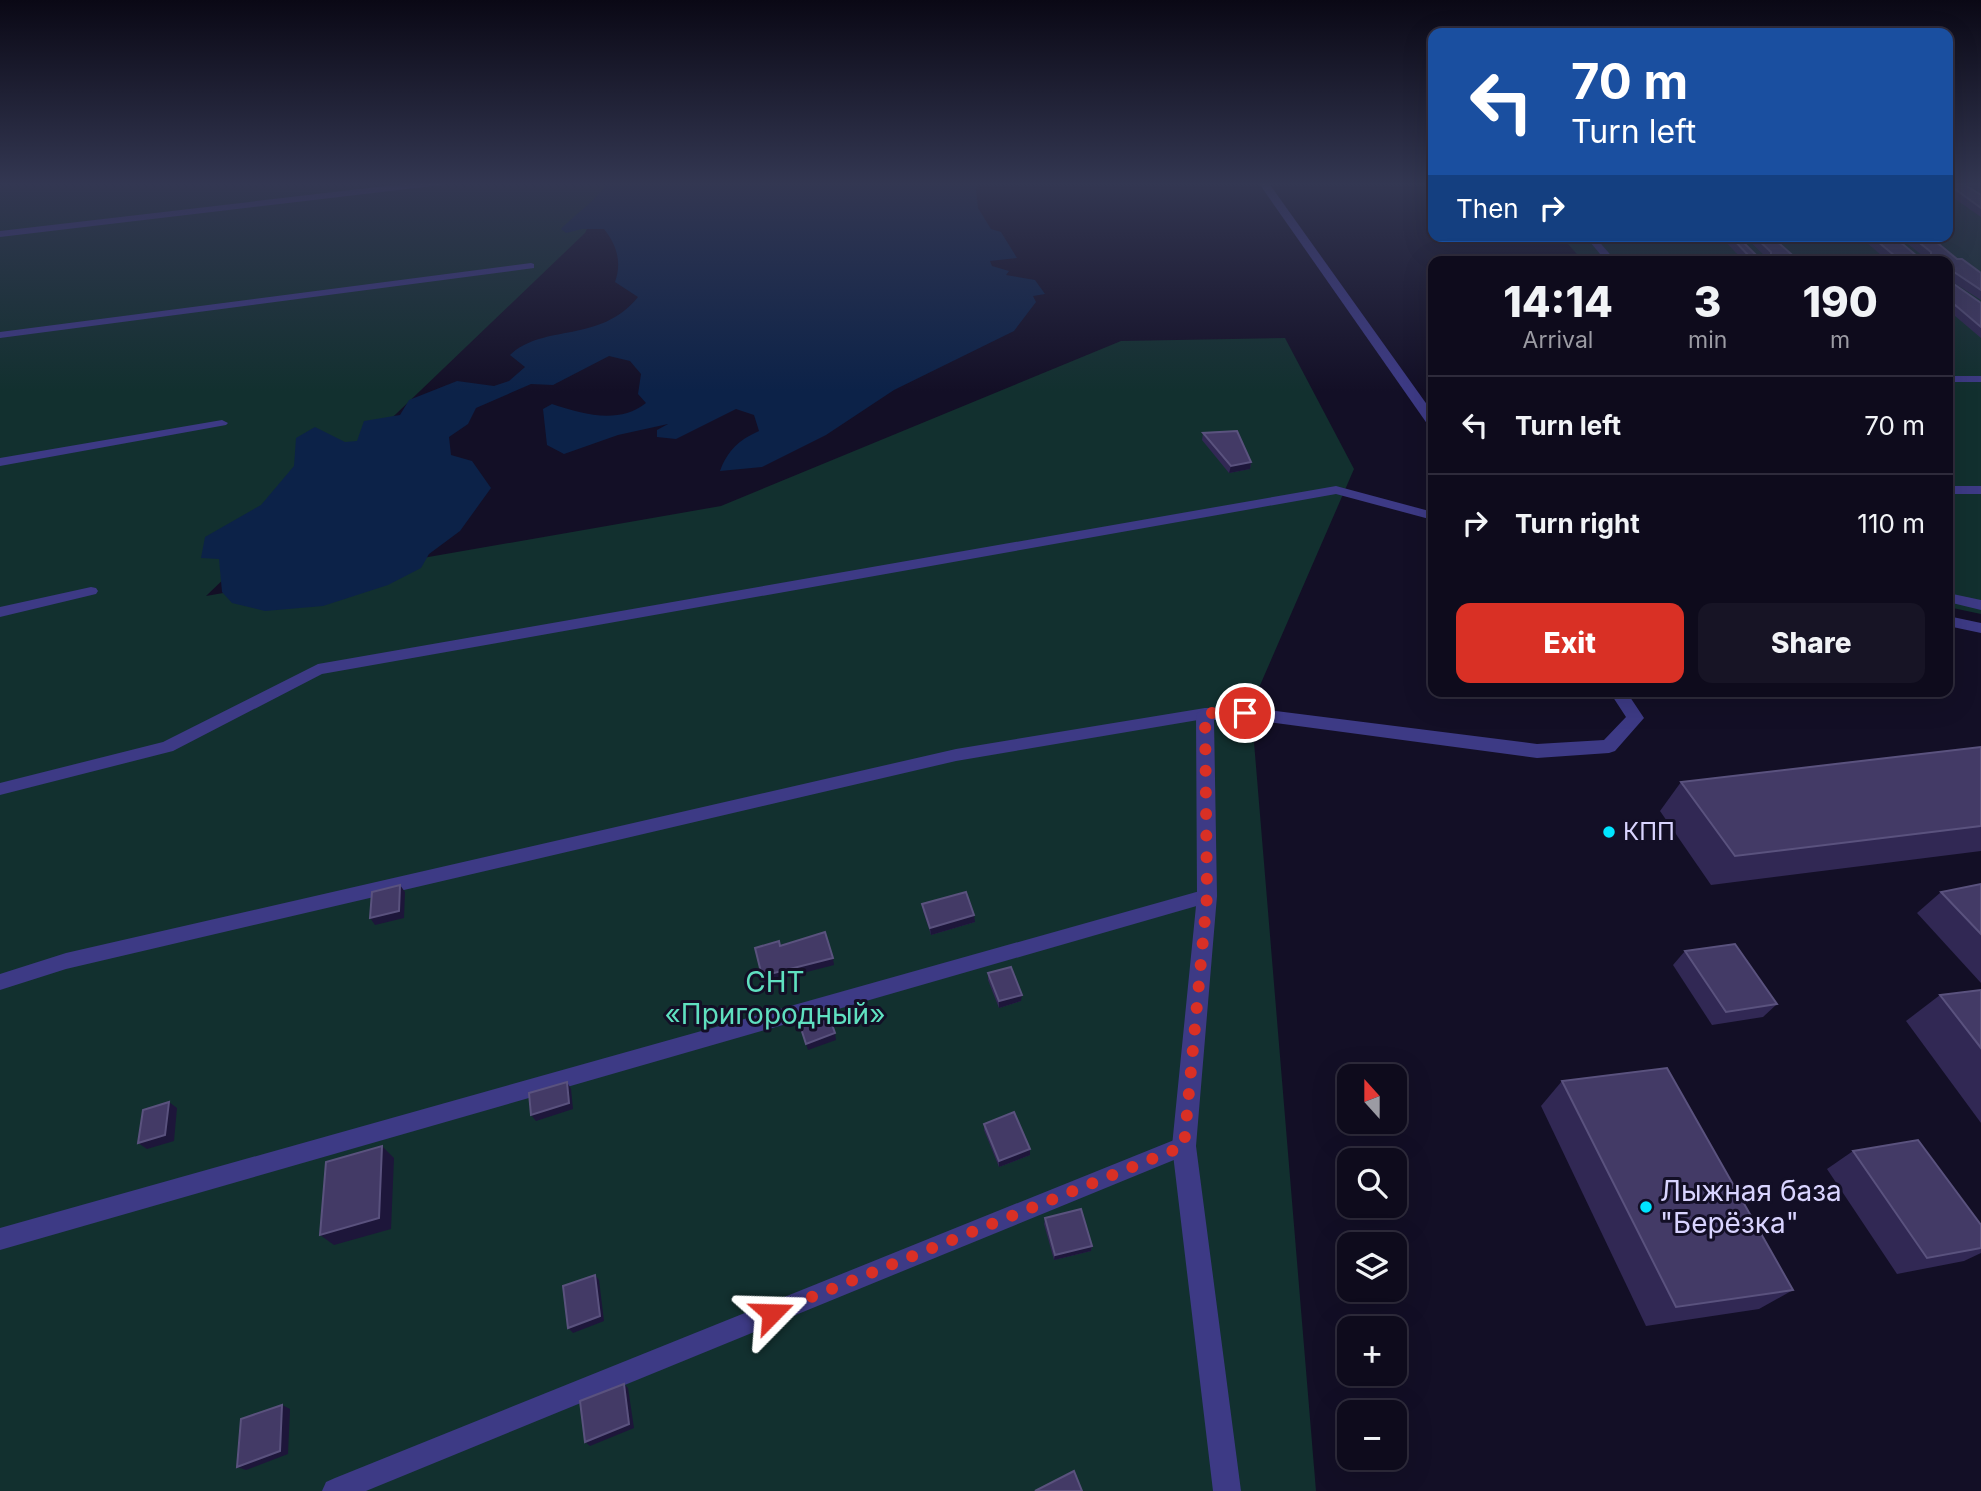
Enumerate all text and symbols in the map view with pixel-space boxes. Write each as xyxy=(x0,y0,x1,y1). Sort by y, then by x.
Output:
text: 70 m xyxy=(1571,52,1688,111)
icon: left xyxy=(1456,56,1547,147)
text: Turn left xyxy=(1571,112,1696,151)
icon: right xyxy=(1533,189,1571,227)
text: Then xyxy=(1456,193,1519,224)
text: 14:14 xyxy=(1503,276,1613,327)
text: 3 xyxy=(1694,276,1721,327)
text: 190 xyxy=(1802,276,1878,327)
text: Arrival xyxy=(1523,326,1593,354)
text: min xyxy=(1688,326,1727,354)
text: m xyxy=(1830,326,1850,354)
icon: left xyxy=(1456,406,1494,444)
text: Turn left xyxy=(1515,410,1621,441)
text: 70 m xyxy=(1864,410,1925,441)
icon: right xyxy=(1456,504,1494,542)
text: Turn right xyxy=(1515,508,1640,539)
text: 110 m xyxy=(1857,508,1925,539)
button: Exit xyxy=(1456,603,1684,683)
button: Share xyxy=(1698,603,1925,683)
pin xyxy=(1215,683,1275,743)
icon: arrive xyxy=(1226,694,1264,732)
place label: КПП xyxy=(1623,817,1675,846)
marker: КПП xyxy=(1601,824,1617,840)
park label: СНТ «Пригородный» xyxy=(665,965,885,1031)
north arrow xyxy=(1337,1064,1407,1134)
map controls xyxy=(1337,1064,1407,1470)
button: search xyxy=(1337,1148,1407,1218)
place label: Лыжная база "Берёзка" xyxy=(1660,1174,1842,1240)
marker: Лыжная база "Берёзка" xyxy=(1638,1199,1654,1215)
button: layers xyxy=(1337,1232,1407,1302)
position arrow xyxy=(735,1276,809,1350)
button: + xyxy=(1337,1316,1407,1386)
button: − xyxy=(1337,1400,1407,1470)

